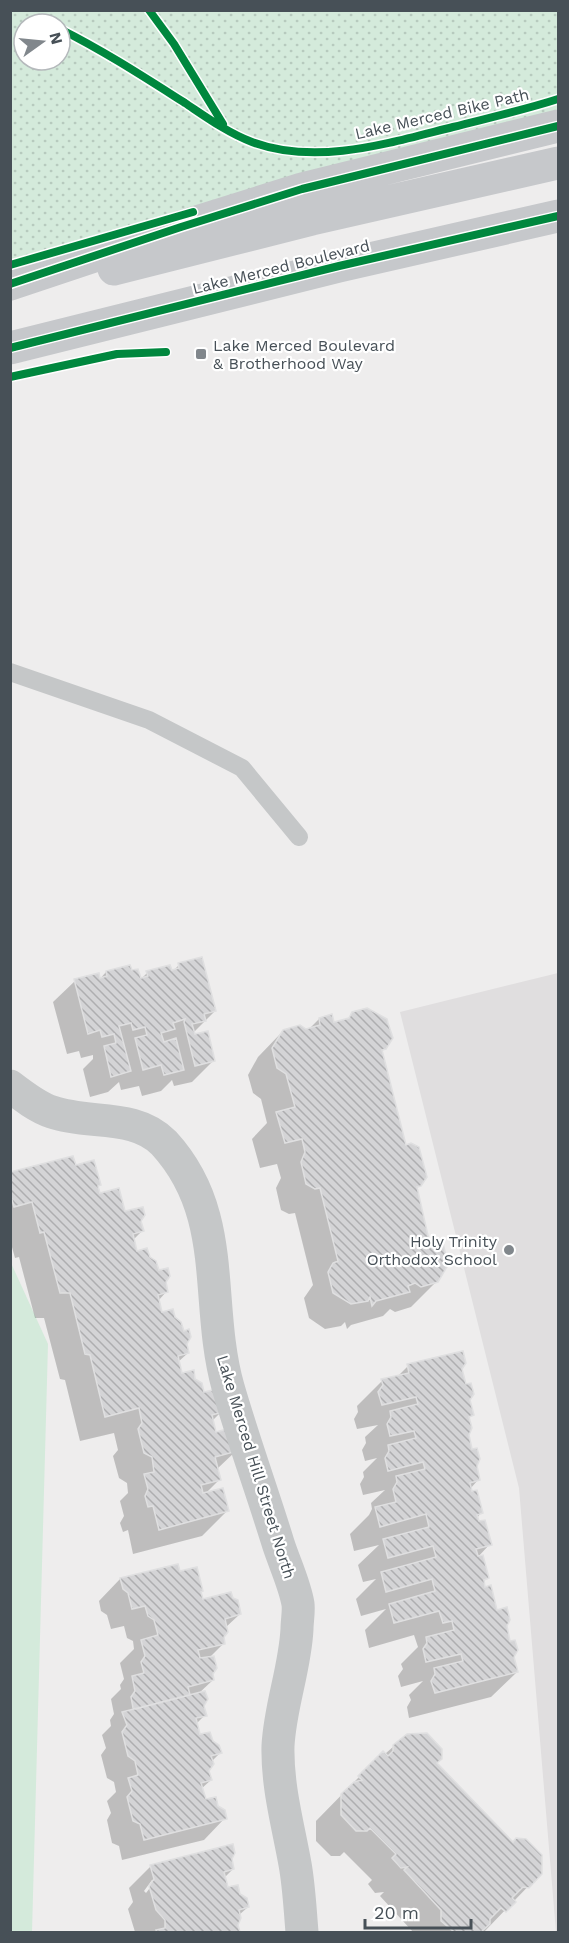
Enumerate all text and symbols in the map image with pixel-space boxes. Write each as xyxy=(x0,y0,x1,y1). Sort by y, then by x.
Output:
north arrow xyxy=(12,12,72,72)
text: N xyxy=(45,30,67,46)
street label: Lake Merced Bike Path xyxy=(353,85,531,143)
street label: Lake Merced Boulevard xyxy=(190,236,372,298)
place label: Lake Merced Boulevard & Brotherhood Way xyxy=(213,336,395,373)
marker: Lake Merced Boulevard & Brotherhood Way xyxy=(194,347,208,361)
place label: Holy Trinity Orthodox School xyxy=(367,1232,498,1269)
marker: Holy Trinity Orthodox School xyxy=(502,1243,516,1257)
street label: Lake Merced Hill Street North xyxy=(213,1353,299,1581)
scale bar xyxy=(365,1892,472,1930)
text: 20 m xyxy=(374,1902,419,1923)

